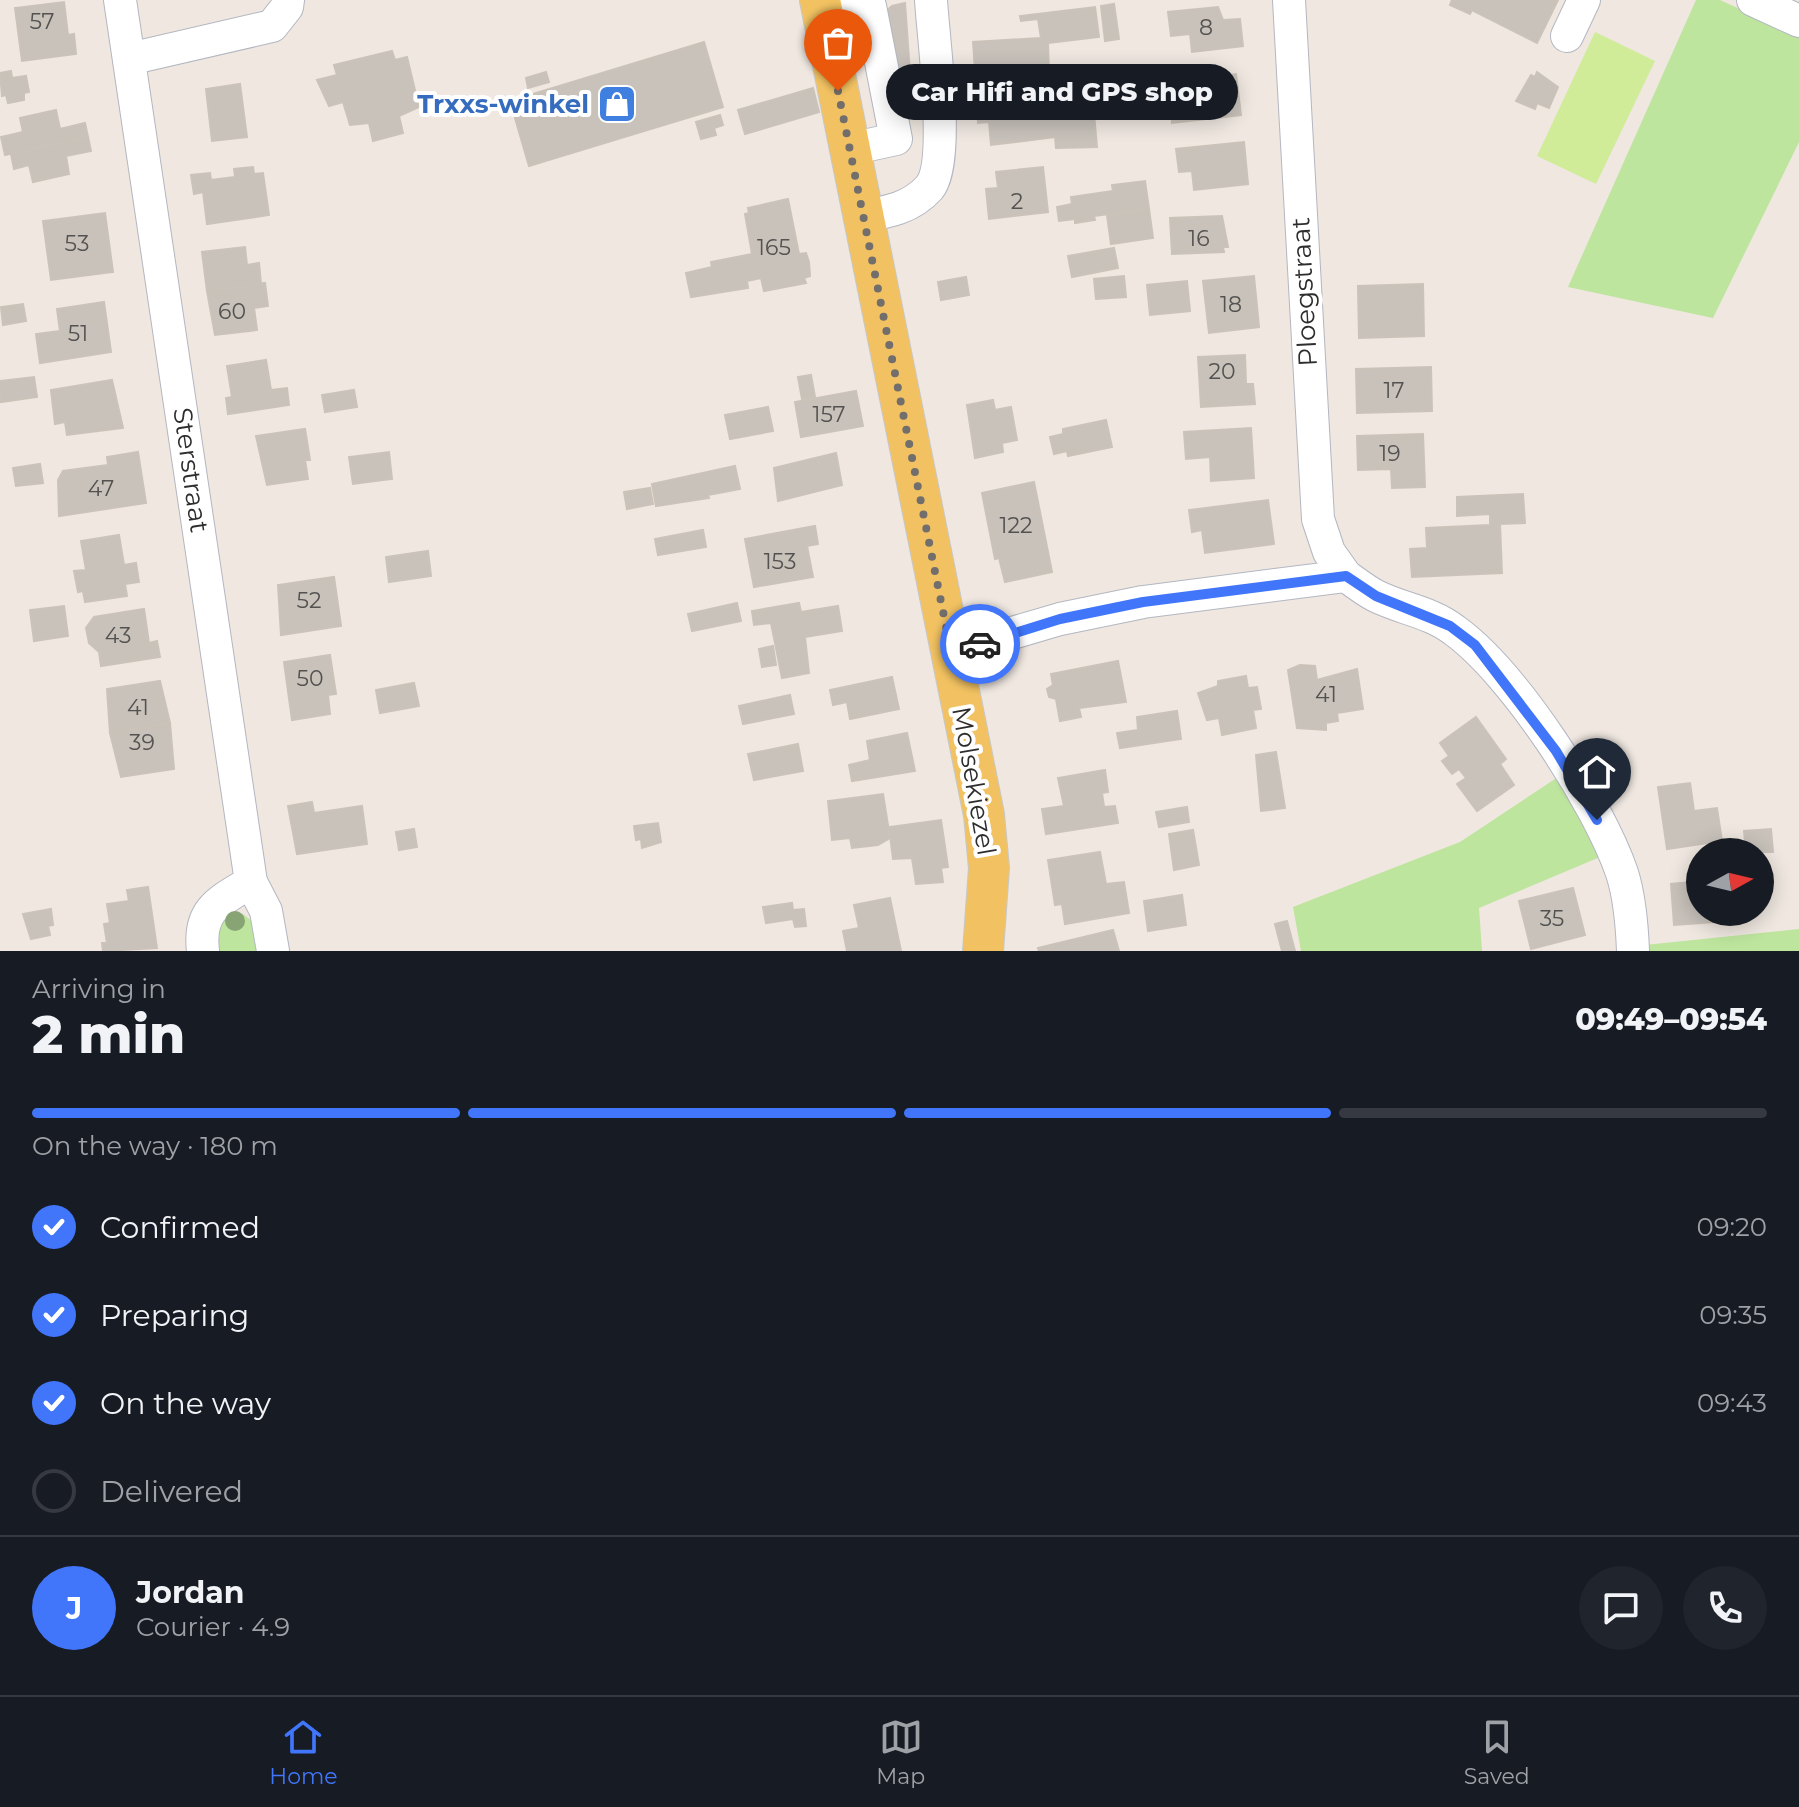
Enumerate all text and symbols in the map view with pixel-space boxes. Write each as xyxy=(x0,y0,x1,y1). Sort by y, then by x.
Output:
house number: 57 xyxy=(29,8,55,35)
pin xyxy=(804,9,872,91)
house number: 8 xyxy=(1199,14,1213,41)
icon: bag xyxy=(816,21,860,65)
callout: Car Hifi and GPS shop xyxy=(886,63,1238,119)
text: Car Hifi and GPS shop xyxy=(911,76,1213,108)
shop icon: Trxxs-winkel xyxy=(596,83,638,125)
place label: Trxxs-winkel xyxy=(417,88,589,120)
house number: 2 xyxy=(1011,188,1023,215)
street label: Ploegstraat xyxy=(1284,217,1324,367)
house number: 16 xyxy=(1188,225,1210,252)
house number: 53 xyxy=(65,230,89,257)
house number: 165 xyxy=(757,234,791,261)
house number: 18 xyxy=(1220,291,1242,318)
house number: 60 xyxy=(218,298,246,325)
house number: 51 xyxy=(68,320,88,347)
house number: 20 xyxy=(1208,358,1236,385)
house number: 17 xyxy=(1384,377,1404,404)
house number: 157 xyxy=(812,401,846,428)
street label: Sterstraat xyxy=(166,405,216,535)
house number: 19 xyxy=(1379,440,1401,467)
house number: 47 xyxy=(88,475,114,502)
house number: 122 xyxy=(1000,512,1032,539)
house number: 153 xyxy=(764,548,796,575)
house number: 52 xyxy=(297,587,321,614)
courier xyxy=(940,604,1020,684)
house number: 43 xyxy=(105,622,131,649)
icon: car xyxy=(958,622,1002,666)
house number: 50 xyxy=(296,665,324,692)
house number: 41 xyxy=(1315,681,1337,708)
house number: 41 xyxy=(127,694,149,721)
street label: Molsekiezel xyxy=(945,704,1003,858)
house number: 39 xyxy=(129,729,155,756)
pin xyxy=(1563,738,1631,820)
icon: home xyxy=(1575,750,1619,794)
north arrow xyxy=(1686,838,1774,926)
map controls xyxy=(1686,838,1774,926)
house number: 35 xyxy=(1540,905,1564,932)
text: Arriving in xyxy=(32,973,166,1005)
text: 09:49–09:54 xyxy=(1575,1001,1767,1038)
text: 2 min xyxy=(32,1003,185,1066)
text: On the way · 180 m xyxy=(32,1130,278,1162)
icon: check xyxy=(32,1205,76,1249)
text: Confirmed xyxy=(100,1209,260,1246)
text: 09:20 xyxy=(1697,1211,1767,1243)
icon: check xyxy=(32,1293,76,1337)
text: Preparing xyxy=(100,1297,249,1334)
text: 09:35 xyxy=(1699,1299,1767,1331)
icon: check xyxy=(32,1381,76,1425)
text: On the way xyxy=(100,1385,271,1422)
text: 09:43 xyxy=(1697,1387,1767,1419)
text: Delivered xyxy=(100,1473,243,1510)
button: chat xyxy=(1579,1566,1663,1650)
button: phone xyxy=(1683,1566,1767,1650)
text: Jordan xyxy=(136,1574,245,1611)
text: J xyxy=(66,1590,82,1627)
text: Courier · 4.9 xyxy=(136,1611,290,1643)
tab: Home xyxy=(269,1715,338,1790)
tab: Map xyxy=(876,1715,925,1790)
tab: Saved xyxy=(1464,1715,1530,1790)

